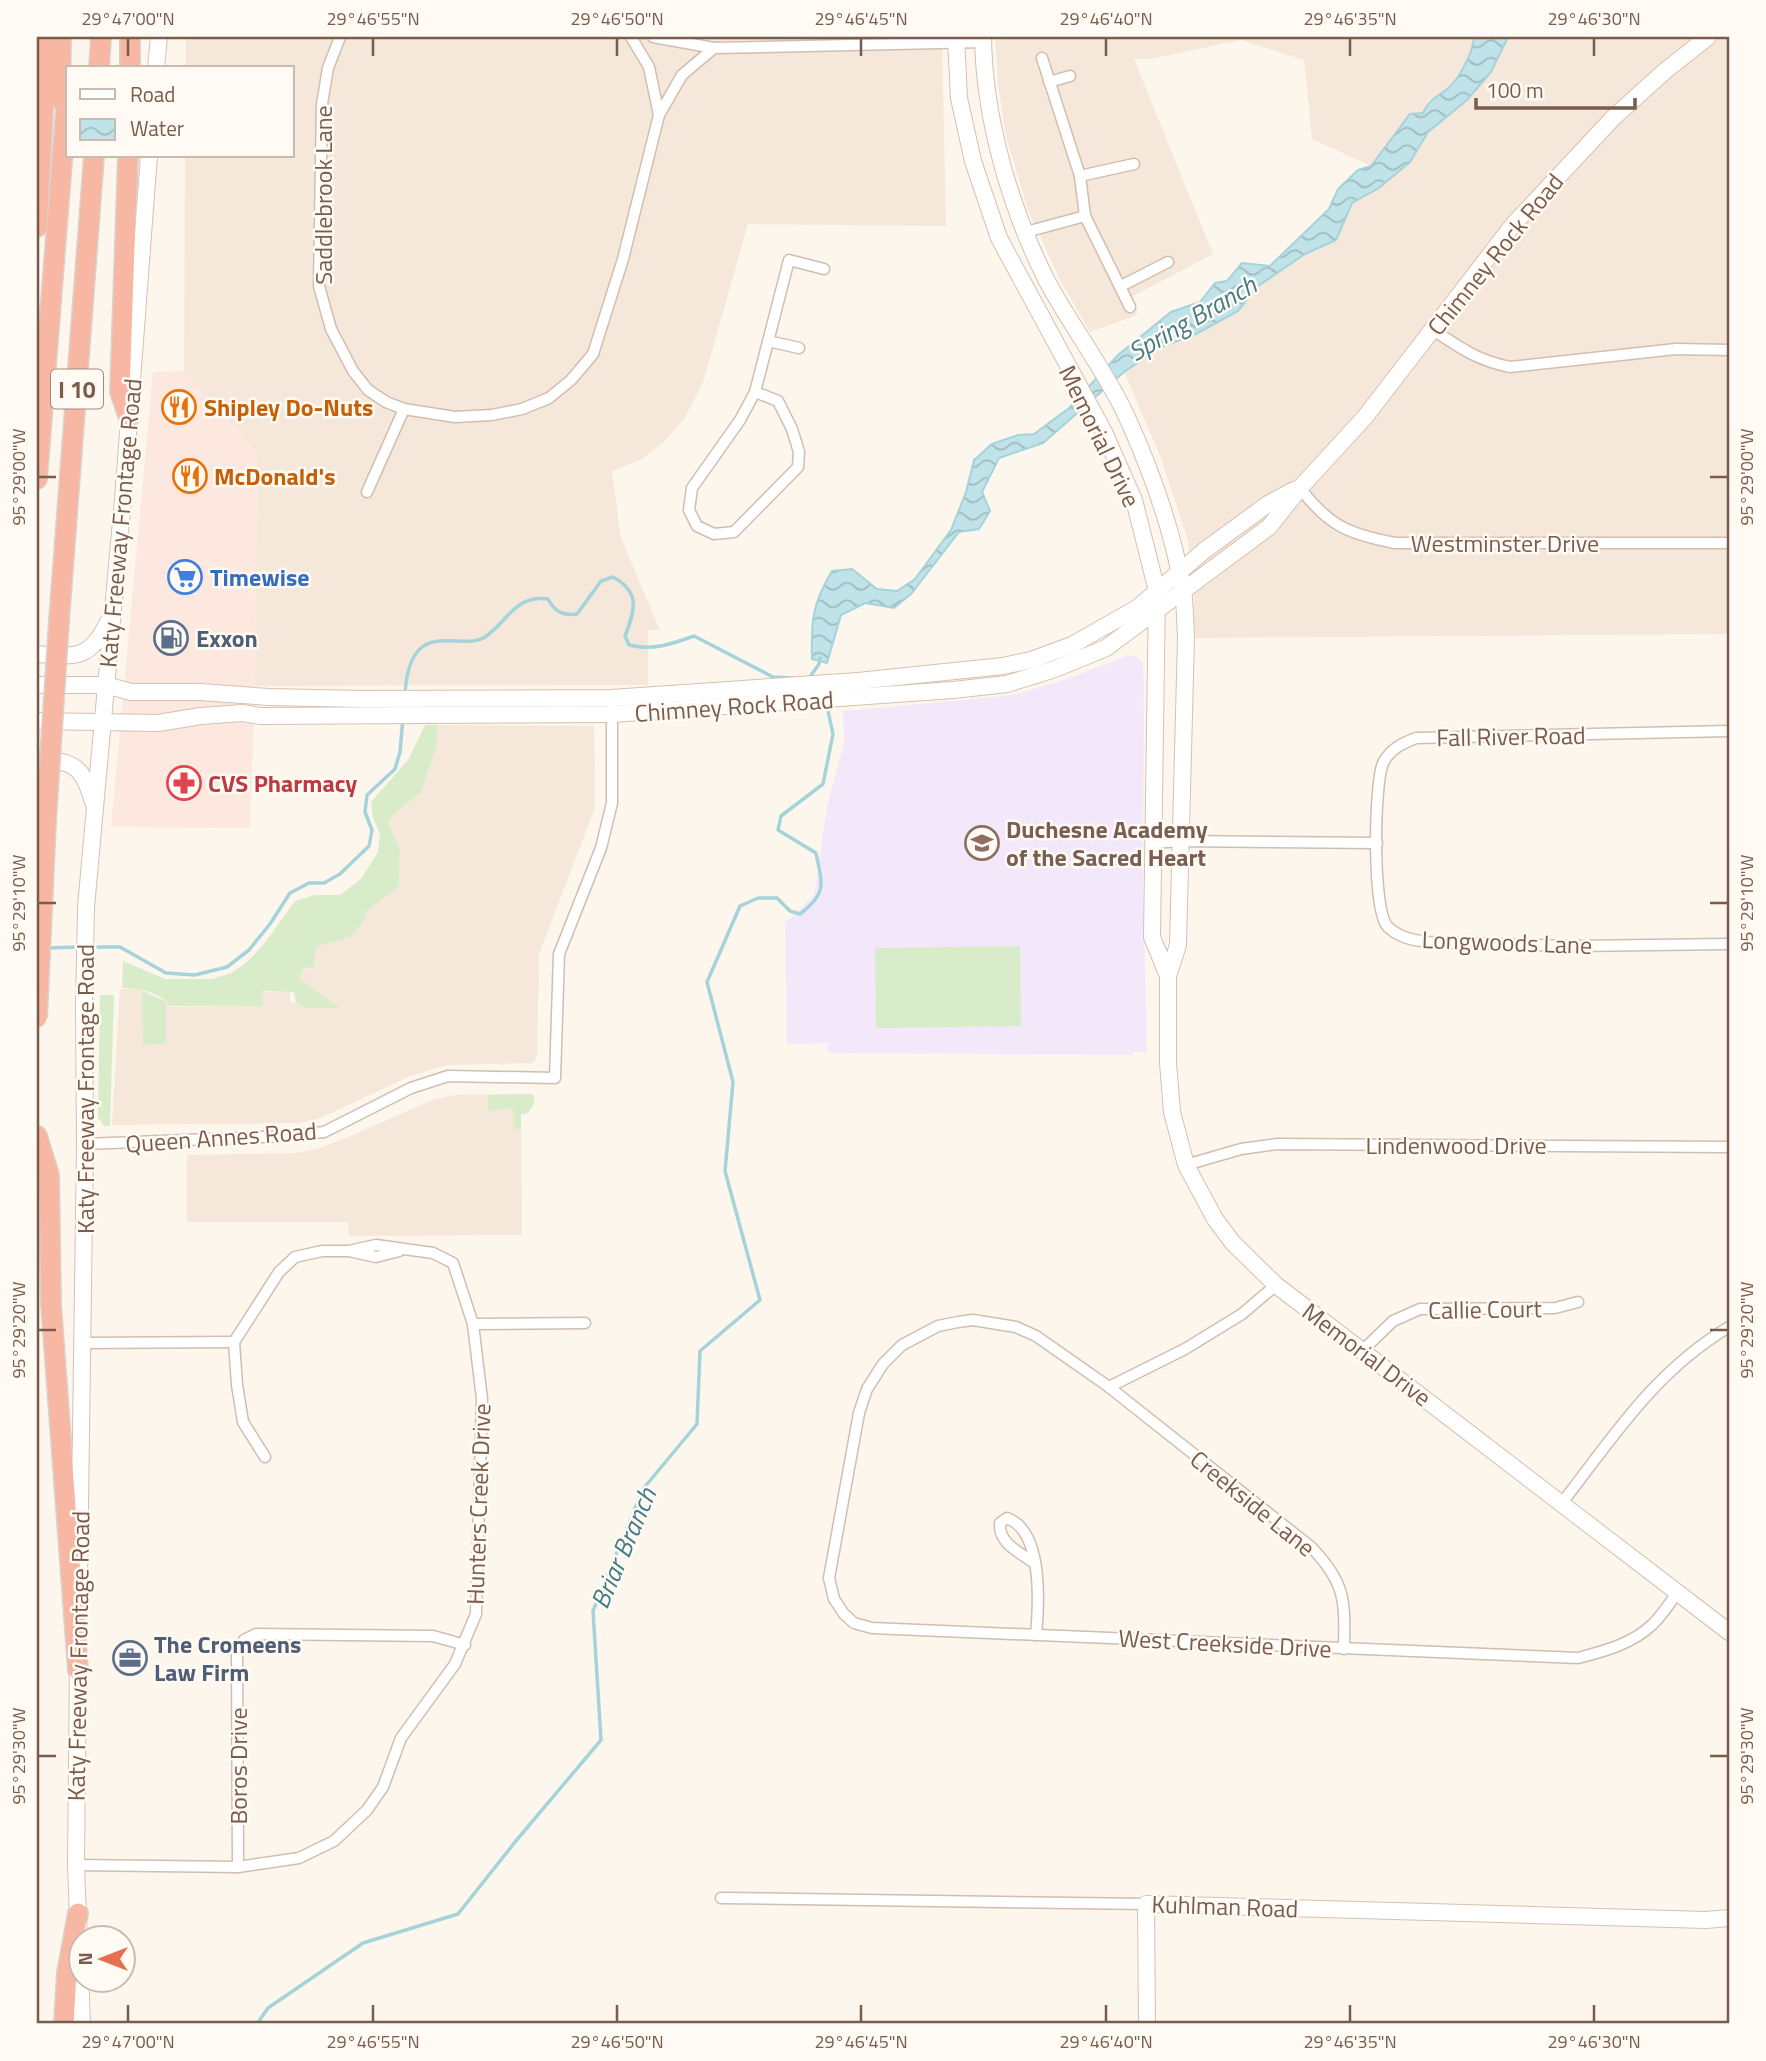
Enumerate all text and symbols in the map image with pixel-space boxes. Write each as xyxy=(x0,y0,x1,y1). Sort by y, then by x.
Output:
text: 29°47'00"N xyxy=(81,5,175,32)
text: 29°46'55"N xyxy=(326,5,420,32)
text: 29°46'50"N xyxy=(570,5,664,32)
text: 29°46'45"N xyxy=(814,5,908,32)
text: 29°46'40"N xyxy=(1059,5,1153,32)
text: 29°46'35"N xyxy=(1303,5,1397,32)
text: 29°46'30"N xyxy=(1547,5,1641,32)
legend xyxy=(66,66,294,158)
scale bar xyxy=(1476,66,1635,110)
text: 100 m xyxy=(1486,74,1543,106)
text: Road xyxy=(130,78,175,110)
street label: Saddlebrook Lane xyxy=(305,105,341,285)
text: Water xyxy=(130,112,184,144)
street label: Chimney Rock Road xyxy=(1418,165,1572,343)
water label: Spring Branch xyxy=(1120,265,1264,371)
street label: Memorial Drive xyxy=(1050,359,1150,513)
road number: I 10 xyxy=(51,370,103,408)
street label: Katy Freeway Frontage Road xyxy=(89,377,151,669)
restaurant icon: Shipley Do-Nuts xyxy=(160,388,198,426)
place label: Shipley Do-Nuts xyxy=(204,389,373,425)
text: 95°29'00"W xyxy=(5,428,32,525)
text: 95°29'00"W xyxy=(1733,428,1760,525)
restaurant icon: McDonald's xyxy=(171,457,209,495)
place label: McDonald's xyxy=(214,458,336,494)
street label: Westminster Drive xyxy=(1411,525,1599,561)
supermarket icon: Timewise xyxy=(166,558,204,596)
place label: Timewise xyxy=(210,559,309,595)
fuel station icon: Exxon xyxy=(152,619,190,657)
place label: Exxon xyxy=(196,620,258,656)
street label: Chimney Rock Road xyxy=(633,681,835,731)
street label: Fall River Road xyxy=(1436,717,1586,755)
pharmacy icon: CVS Pharmacy xyxy=(165,764,203,802)
place label: CVS Pharmacy xyxy=(208,765,357,801)
place label: Duchesne Academy of the Sacred Heart xyxy=(1006,811,1208,875)
school or university icon: Duchesne Academy of the Sacred Heart xyxy=(963,824,1001,862)
text: 95°29'10"W xyxy=(5,854,32,951)
text: 95°29'10"W xyxy=(1733,854,1760,951)
street label: Longwoods Lane xyxy=(1421,921,1593,963)
street label: Katy Freeway Frontage Road xyxy=(67,944,103,1234)
street label: Queen Annes Road xyxy=(124,1112,318,1162)
street label: Lindenwood Drive xyxy=(1365,1127,1547,1163)
text: 95°29'20"W xyxy=(5,1281,32,1378)
text: 95°29'20"W xyxy=(1733,1281,1760,1378)
street label: Callie Court xyxy=(1428,1290,1543,1328)
street label: Memorial Drive xyxy=(1295,1293,1439,1415)
street label: Hunters Creek Drive xyxy=(456,1403,500,1605)
street label: Creekside Lane xyxy=(1183,1441,1323,1565)
water label: Briar Branch xyxy=(580,1481,666,1614)
street label: Katy Freeway Frontage Road xyxy=(57,1511,99,1801)
street label: West Creekside Drive xyxy=(1117,1619,1333,1667)
place label: The Cromeens Law Firm xyxy=(154,1626,301,1690)
office icon: The Cromeens Law Firm xyxy=(111,1639,149,1677)
text: 95°29'30"W xyxy=(5,1707,32,1804)
street label: Boros Drive xyxy=(220,1707,256,1825)
text: 95°29'30"W xyxy=(1733,1707,1760,1804)
street label: Kuhlman Road xyxy=(1151,1885,1299,1927)
north arrow xyxy=(66,1924,136,1994)
text: N xyxy=(70,1952,99,1966)
text: 29°47'00"N xyxy=(81,2028,175,2055)
text: 29°46'55"N xyxy=(326,2028,420,2055)
text: 29°46'50"N xyxy=(570,2028,664,2055)
text: 29°46'45"N xyxy=(814,2028,908,2055)
text: 29°46'40"N xyxy=(1059,2028,1153,2055)
text: 29°46'35"N xyxy=(1303,2028,1397,2055)
text: 29°46'30"N xyxy=(1547,2028,1641,2055)

